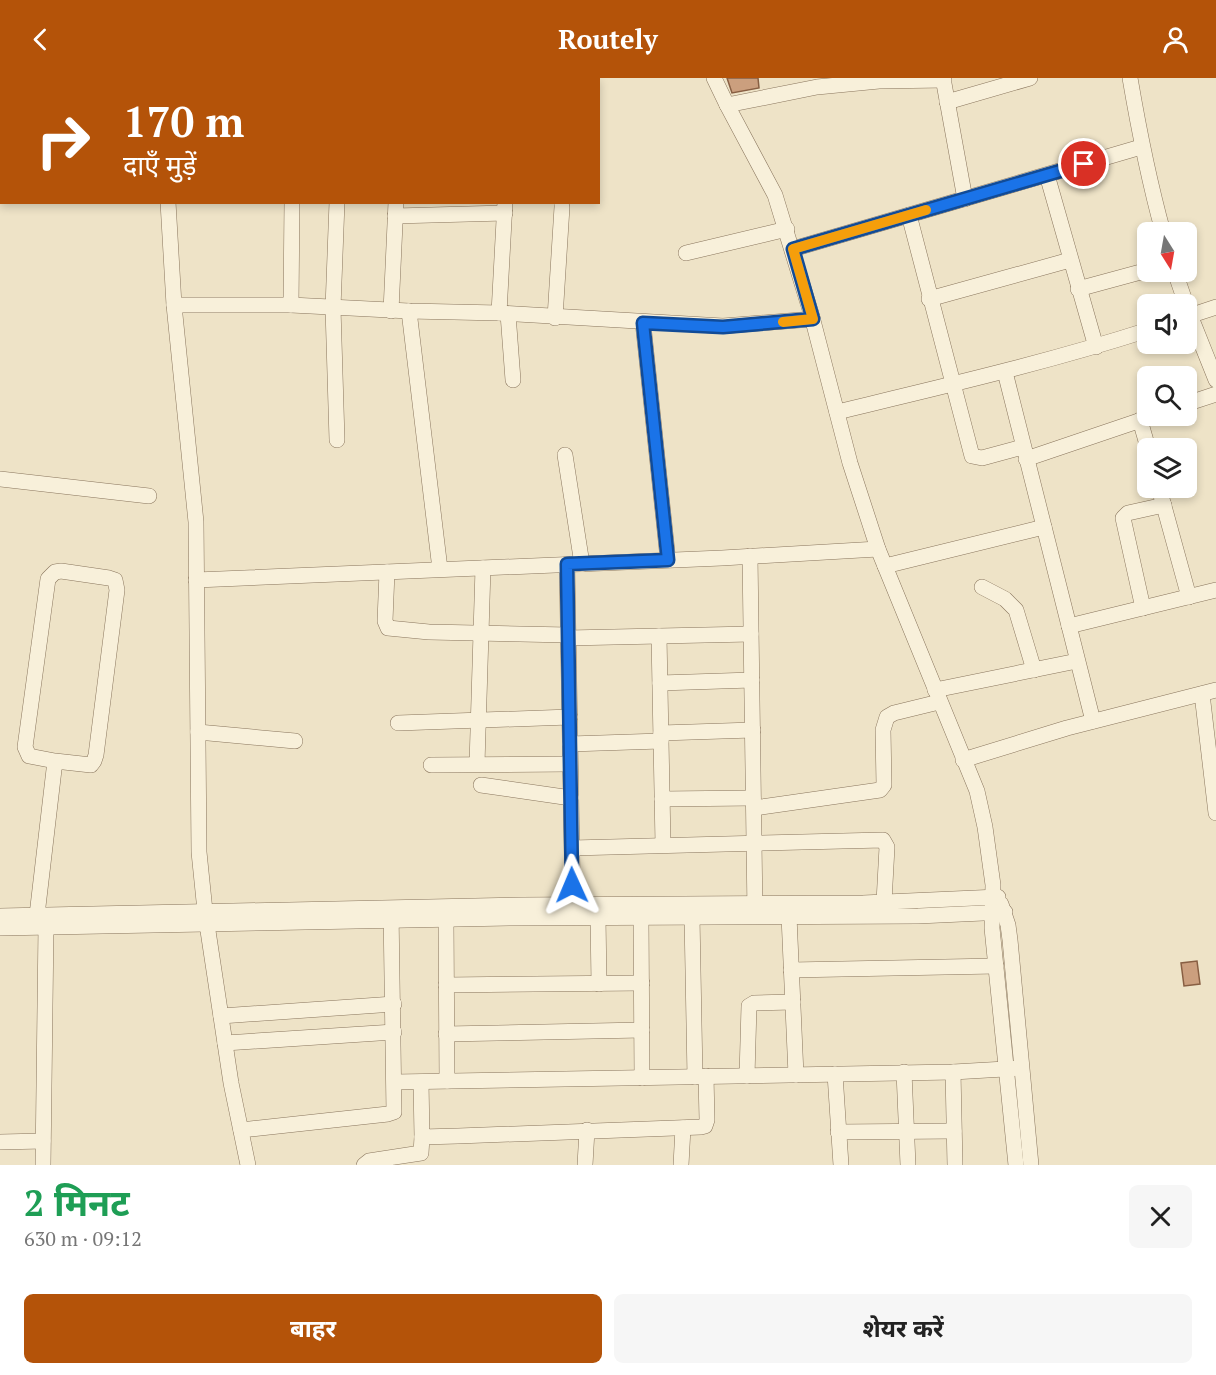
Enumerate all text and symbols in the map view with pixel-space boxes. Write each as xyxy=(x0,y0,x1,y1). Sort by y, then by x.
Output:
text: Routely xyxy=(558,21,658,57)
icon: back xyxy=(24,23,57,56)
icon: person xyxy=(1159,23,1192,56)
text: 170 m xyxy=(123,93,244,149)
icon: right xyxy=(24,102,102,180)
pin xyxy=(1058,138,1109,189)
text: दाएँ मुड़ें xyxy=(123,147,196,183)
icon: arrive xyxy=(1067,147,1100,180)
north arrow xyxy=(1137,222,1197,282)
map controls xyxy=(1137,222,1197,498)
button: sound xyxy=(1137,294,1197,354)
button: search xyxy=(1137,366,1197,426)
button: layers xyxy=(1137,438,1197,498)
position arrow xyxy=(540,853,604,917)
text: 2 मिनट xyxy=(24,1179,130,1226)
button: close xyxy=(1129,1185,1192,1248)
text: 630 m · 09:12 xyxy=(24,1225,142,1252)
button: बाहर xyxy=(24,1294,602,1363)
button: शेयर करें xyxy=(614,1294,1192,1363)

